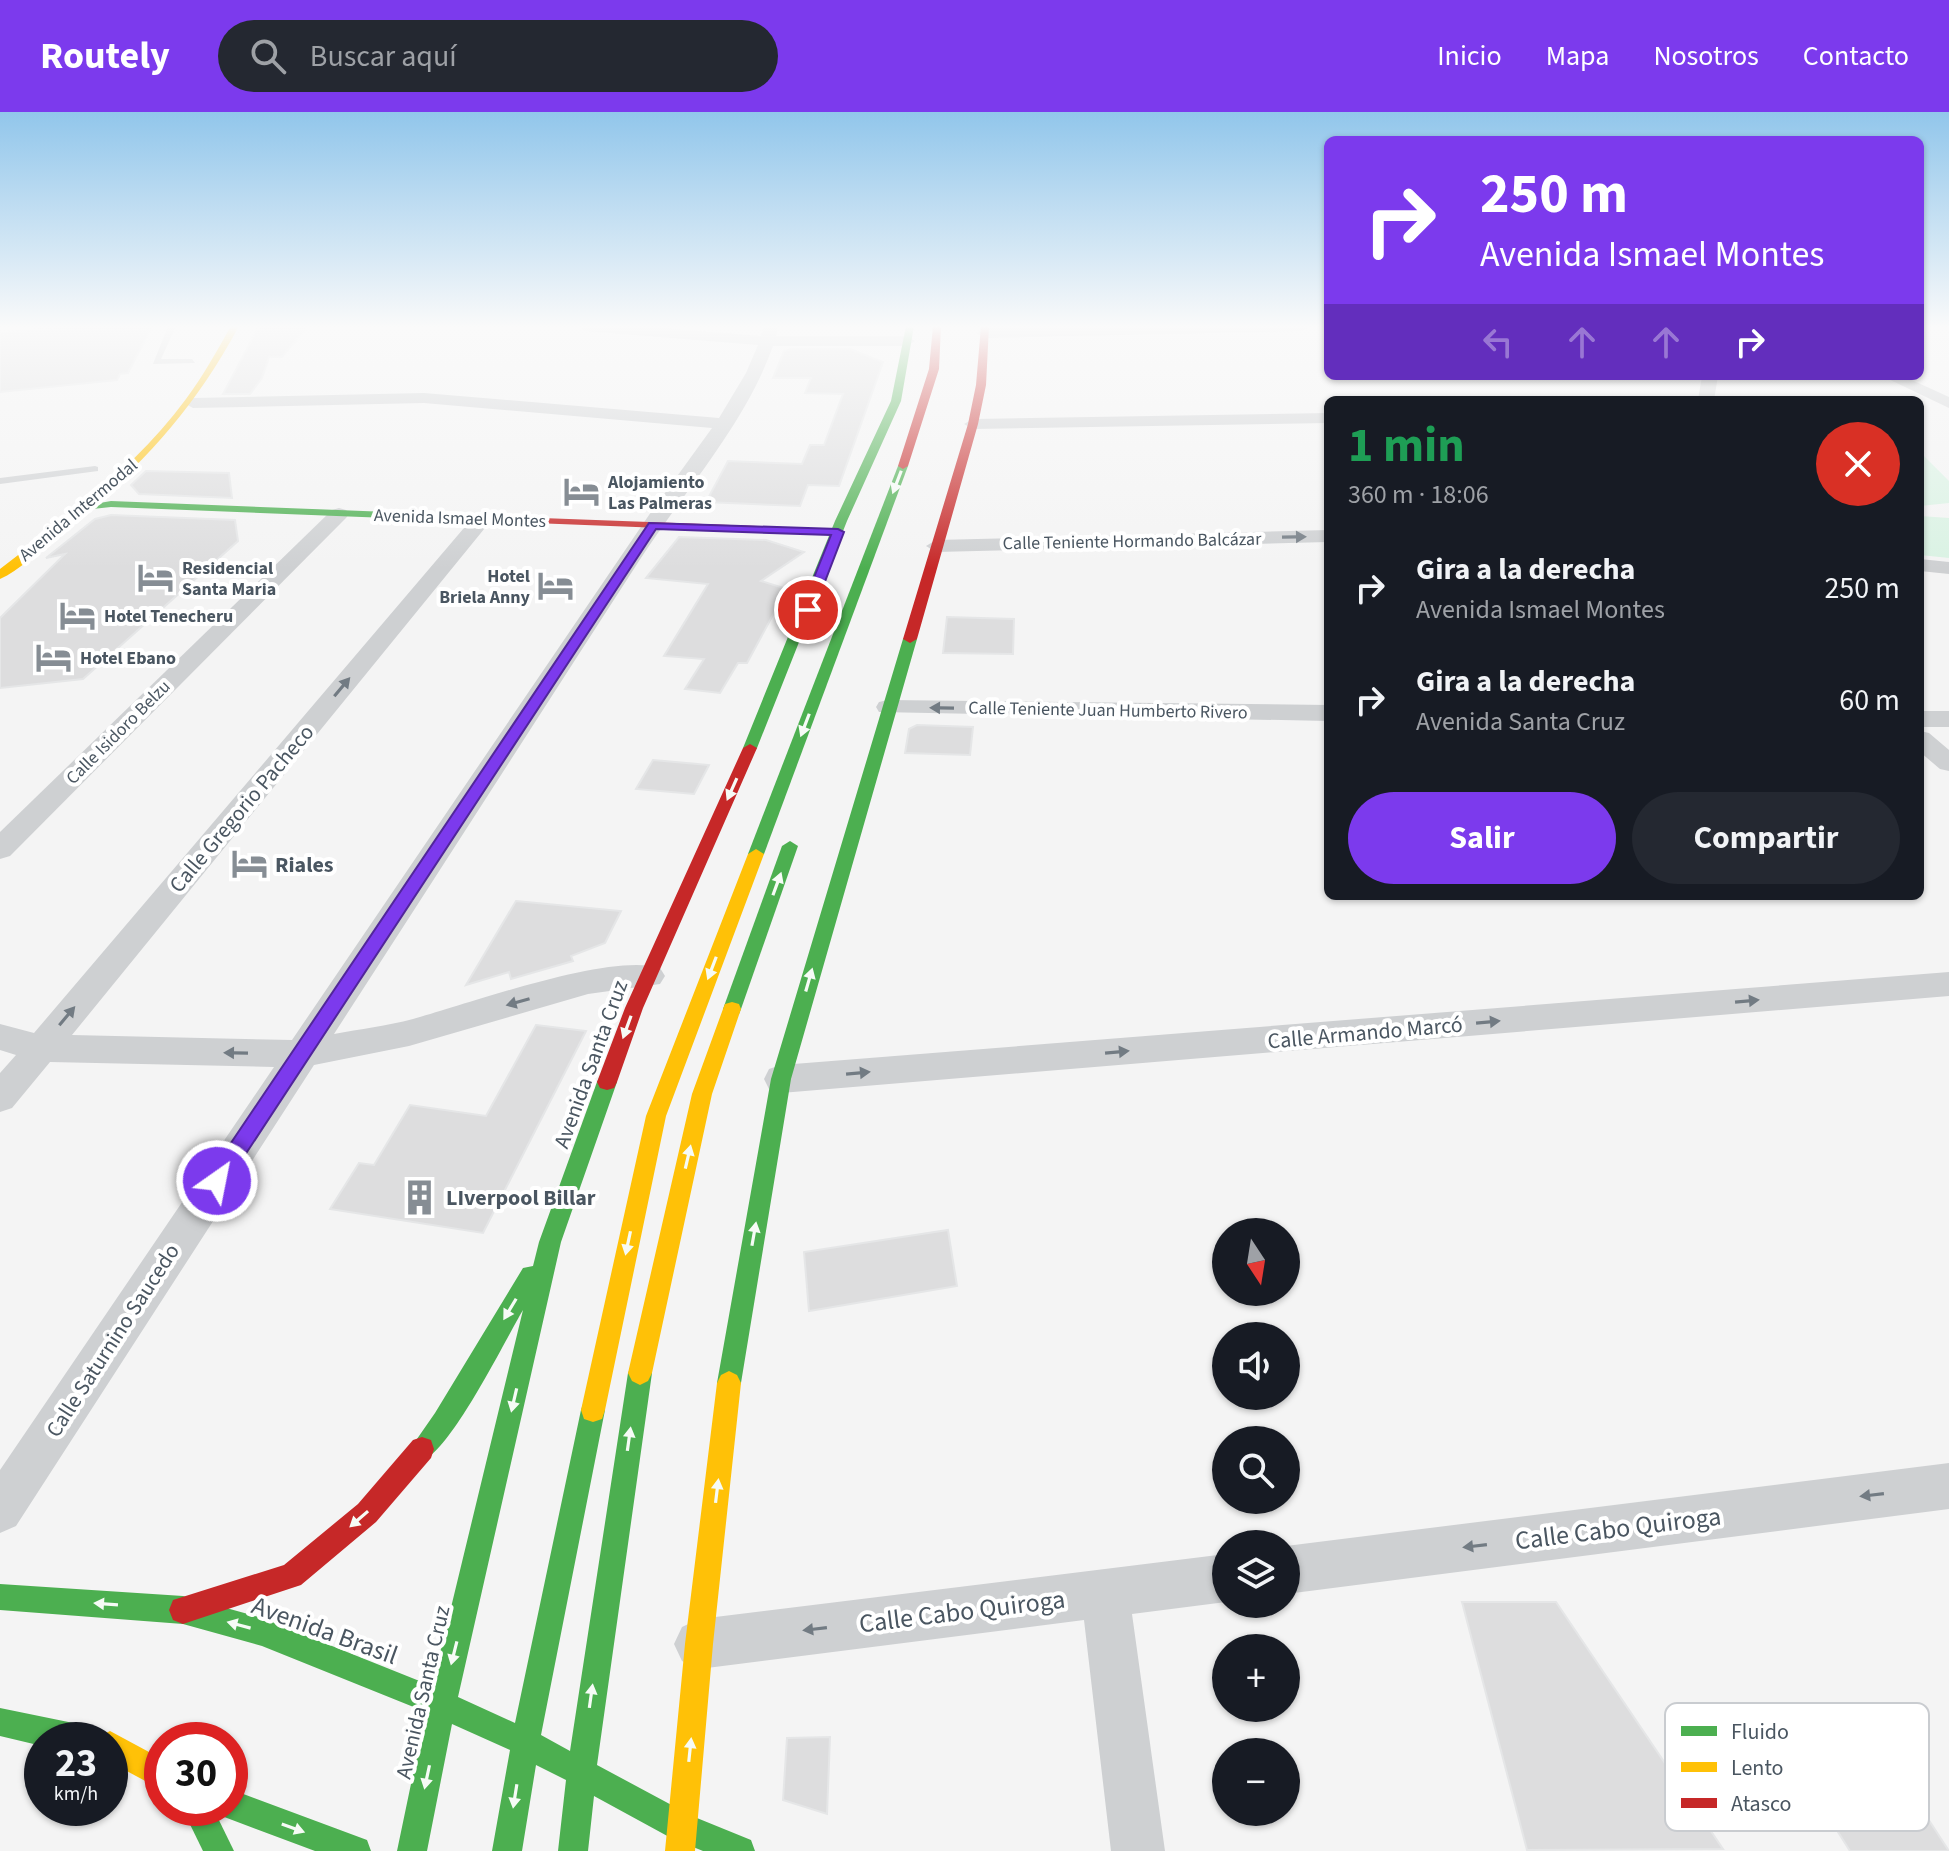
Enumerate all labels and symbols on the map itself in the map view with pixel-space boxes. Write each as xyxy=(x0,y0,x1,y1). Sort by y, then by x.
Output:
street label: Avenida Intermodal xyxy=(14,453,143,567)
place label: Alojamiento Las Palmeras xyxy=(607,470,712,516)
one-way arrow xyxy=(890,470,903,494)
hotel icon: Alojamiento Las Palmeras xyxy=(563,473,601,511)
street label: Avenida Ismael Montes xyxy=(373,503,546,534)
street label: Calle Teniente Hormando Balcázar xyxy=(1002,527,1262,556)
one-way arrow xyxy=(1282,530,1307,543)
place label: Residencial Santa Maria xyxy=(182,556,276,602)
hotel icon: Residencial Santa Maria xyxy=(137,559,175,597)
place label: Hotel Briela Anny xyxy=(439,564,531,610)
hotel icon: Hotel Briela Anny xyxy=(537,567,575,605)
pin xyxy=(774,576,842,644)
hotel icon: Hotel Tenecheru xyxy=(59,597,97,635)
place label: Hotel Tenecheru xyxy=(104,604,233,629)
hotel icon: Hotel Ebano xyxy=(35,639,73,677)
place label: Hotel Ebano xyxy=(80,646,176,671)
street label: Calle Isidoro Belzu xyxy=(61,675,176,790)
one-way arrow xyxy=(333,678,350,698)
street label: Calle Teniente Juan Humberto Rivero xyxy=(968,696,1248,725)
one-way arrow xyxy=(929,702,954,714)
one-way arrow xyxy=(798,713,811,737)
street label: Calle Gregorio Pacheco xyxy=(162,718,322,900)
one-way arrow xyxy=(725,777,738,801)
hotel icon: Riales xyxy=(230,845,268,883)
place label: Riales xyxy=(275,849,334,881)
one-way arrow xyxy=(771,871,784,895)
one-way arrow xyxy=(705,956,718,980)
one-way arrow xyxy=(803,968,816,992)
street label: Avenida Santa Cruz xyxy=(546,976,636,1153)
one-way arrow xyxy=(1735,994,1760,1007)
one-way arrow xyxy=(505,996,529,1009)
one-way arrow xyxy=(59,1006,75,1026)
street label: Calle Armando Marcó xyxy=(1266,1009,1464,1057)
one-way arrow xyxy=(621,1015,633,1039)
one-way arrow xyxy=(1476,1015,1501,1028)
one-way arrow xyxy=(1105,1045,1130,1058)
one-way arrow xyxy=(223,1046,248,1059)
one-way arrow xyxy=(846,1066,871,1079)
position arrow xyxy=(175,1139,259,1223)
one-way arrow xyxy=(682,1145,695,1170)
building icon: LIverpool Billar xyxy=(401,1178,439,1216)
place label: LIverpool Billar xyxy=(446,1182,596,1214)
north arrow xyxy=(1212,1218,1300,1306)
one-way arrow xyxy=(748,1221,760,1246)
one-way arrow xyxy=(621,1230,634,1255)
street label: Calle Saturnino Saucedo xyxy=(38,1237,188,1444)
one-way arrow xyxy=(503,1298,517,1320)
one-way arrow xyxy=(508,1388,520,1413)
one-way arrow xyxy=(623,1426,636,1451)
one-way arrow xyxy=(710,1478,723,1503)
one-way arrow xyxy=(1859,1489,1884,1502)
street label: Calle Cabo Quiroga xyxy=(1513,1497,1723,1559)
one-way arrow xyxy=(350,1510,370,1527)
one-way arrow xyxy=(1462,1540,1487,1553)
street label: Calle Cabo Quiroga xyxy=(857,1580,1067,1642)
street label: Avenida Brasil xyxy=(247,1587,403,1674)
one-way arrow xyxy=(93,1597,118,1610)
street label: Avenida Santa Cruz xyxy=(387,1602,458,1782)
one-way arrow xyxy=(226,1619,251,1631)
one-way arrow xyxy=(802,1623,827,1636)
one-way arrow xyxy=(448,1641,460,1666)
one-way arrow xyxy=(585,1683,598,1708)
legend xyxy=(1665,1703,1929,1831)
text: Fluido xyxy=(1731,1716,1789,1748)
speed limit sign: 30 xyxy=(144,1722,248,1826)
one-way arrow xyxy=(684,1737,697,1762)
text: Lento xyxy=(1731,1752,1783,1784)
one-way arrow xyxy=(420,1765,433,1790)
one-way arrow xyxy=(509,1784,521,1809)
text: Atasco xyxy=(1731,1788,1791,1820)
one-way arrow xyxy=(281,1822,305,1835)

